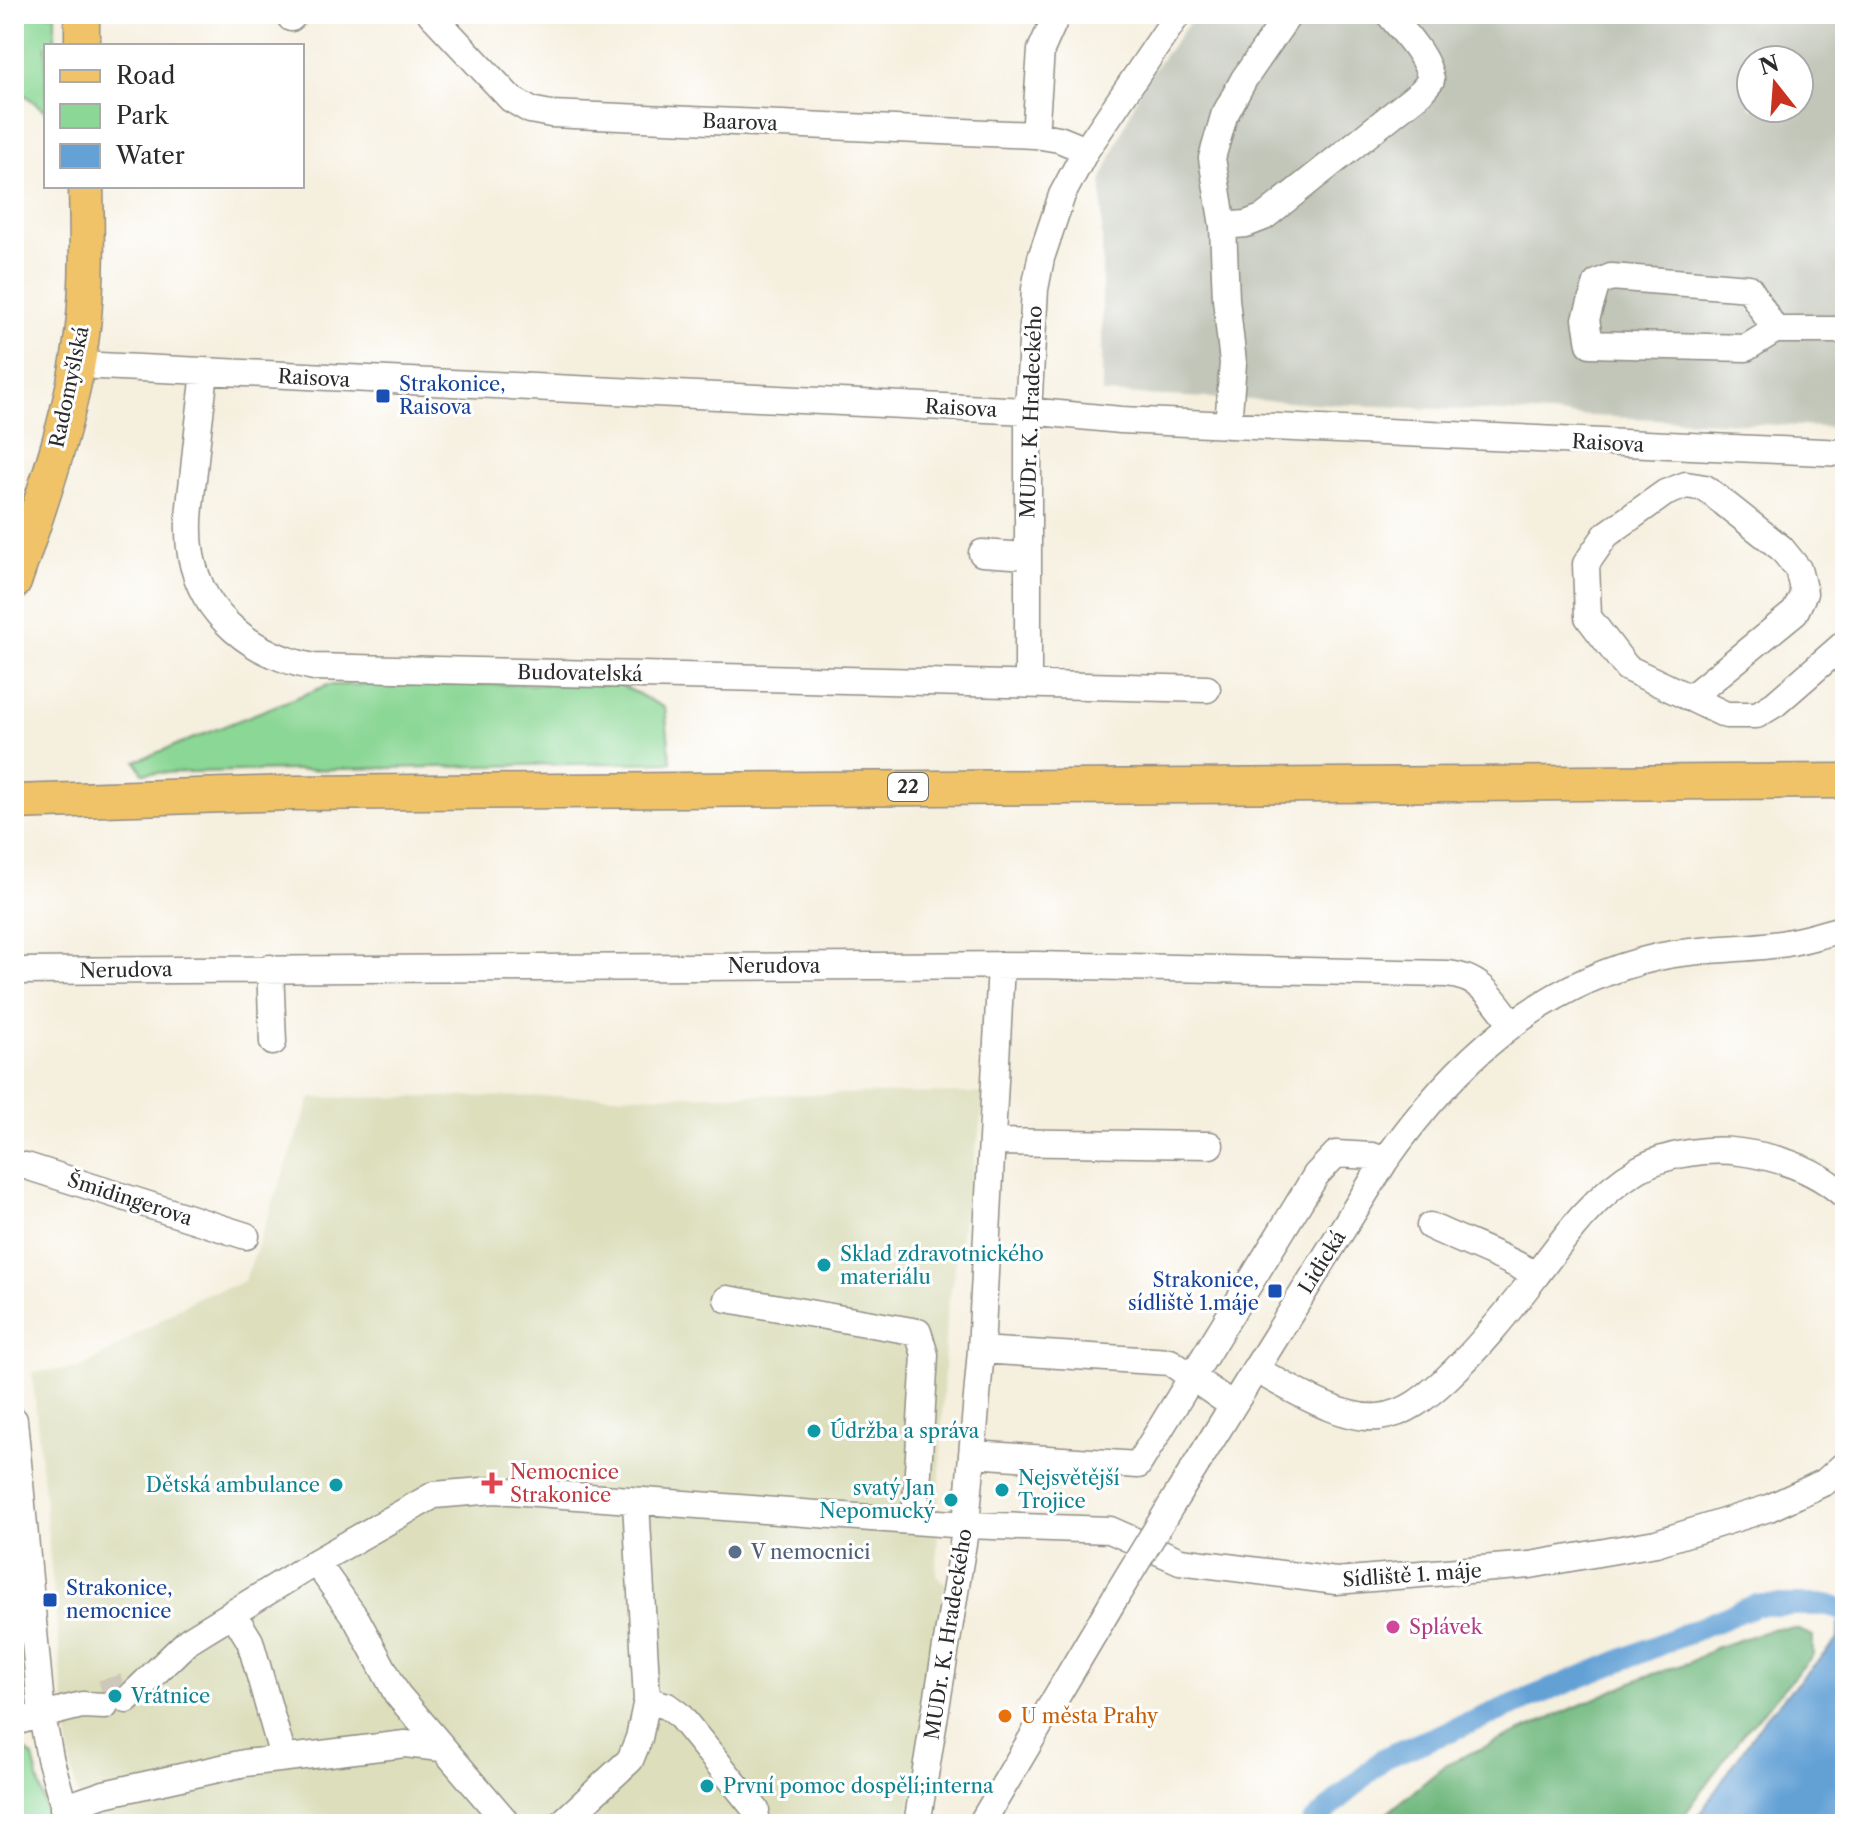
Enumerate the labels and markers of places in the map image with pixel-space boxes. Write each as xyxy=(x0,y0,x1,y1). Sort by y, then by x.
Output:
place label: Strakonice, Raisova xyxy=(399,372,506,419)
marker: Strakonice, Raisova xyxy=(374,387,392,405)
place label: Sklad zdravotnického materiálu xyxy=(840,1242,1044,1289)
marker: Sklad zdravotnického materiálu xyxy=(815,1256,833,1274)
place label: Strakonice, sídliště 1.máje xyxy=(1128,1268,1259,1315)
marker: Strakonice, sídliště 1.máje xyxy=(1266,1282,1284,1300)
place label: Údržba a správa xyxy=(830,1418,980,1443)
marker: Údržba a správa xyxy=(805,1422,823,1440)
place label: Nemocnice Strakonice xyxy=(510,1460,619,1507)
place label: Nejsvětější Trojice xyxy=(1018,1466,1120,1513)
marker: Nemocnice Strakonice xyxy=(481,1472,503,1494)
place label: Dětská ambulance xyxy=(146,1473,320,1497)
marker: Dětská ambulance xyxy=(327,1476,345,1494)
place label: svatý Jan Nepomucký xyxy=(819,1476,936,1523)
marker: Nejsvětější Trojice xyxy=(993,1481,1011,1499)
marker: svatý Jan Nepomucký xyxy=(942,1491,960,1509)
place label: V nemocnici xyxy=(750,1540,870,1564)
marker: V nemocnici xyxy=(726,1543,744,1561)
place label: Strakonice, nemocnice xyxy=(66,1576,173,1623)
marker: Strakonice, nemocnice xyxy=(41,1591,59,1609)
place label: Splávek xyxy=(1409,1615,1484,1639)
marker: Splávek xyxy=(1384,1618,1402,1636)
place label: Vrátnice xyxy=(130,1684,210,1708)
marker: Vrátnice xyxy=(106,1687,124,1705)
place label: U města Prahy xyxy=(1021,1704,1159,1728)
marker: U města Prahy xyxy=(996,1707,1014,1725)
place label: První pomoc dospělí;interna xyxy=(723,1774,994,1798)
marker: První pomoc dospělí;interna xyxy=(698,1777,716,1795)

